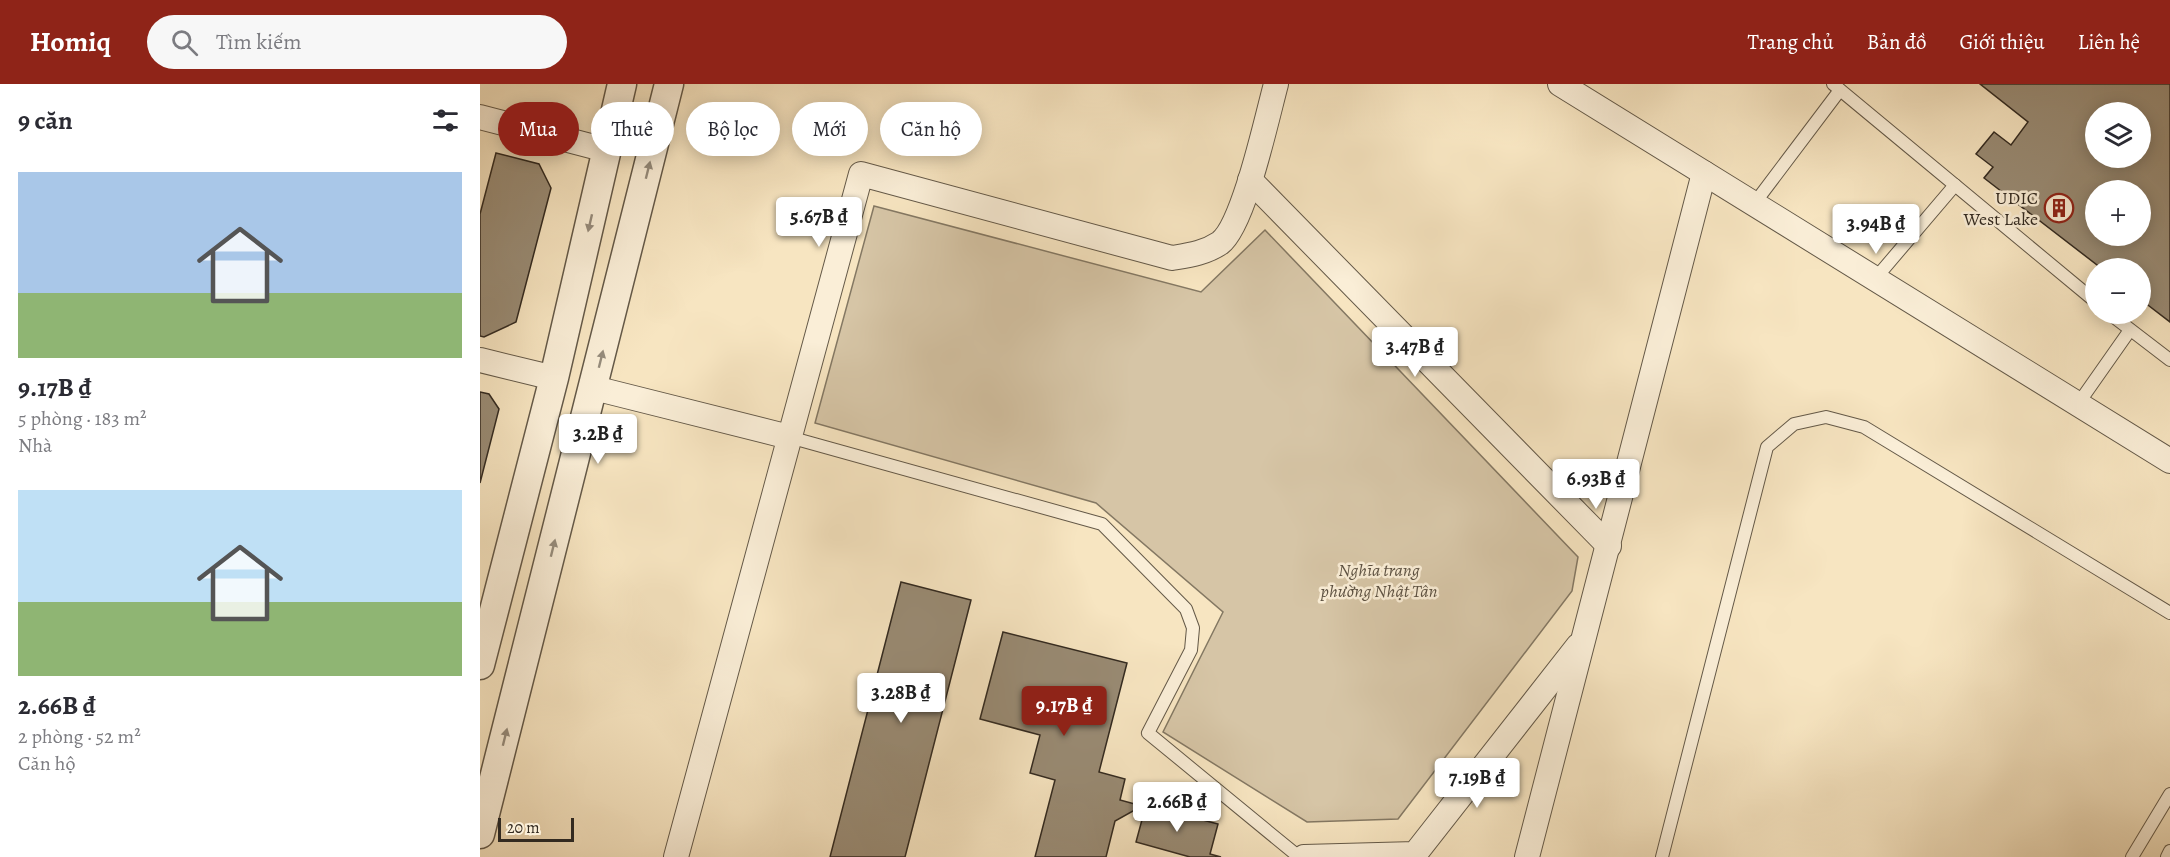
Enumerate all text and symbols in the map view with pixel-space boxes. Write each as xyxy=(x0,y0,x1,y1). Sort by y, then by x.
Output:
search box xyxy=(147,15,567,69)
text: Homiq xyxy=(30,23,111,61)
icon: search xyxy=(168,26,201,59)
text: Tìm kiếm xyxy=(216,27,301,57)
text: Trang chủ xyxy=(1748,28,1834,56)
text: Bản đồ xyxy=(1867,28,1926,56)
text: Giới thiệu xyxy=(1959,28,2045,56)
text: Liên hệ xyxy=(2078,28,2140,56)
chip: Mua xyxy=(498,102,579,156)
chip: Thuê xyxy=(591,102,674,156)
chip: Bộ lọc xyxy=(686,102,780,156)
chip: Mới xyxy=(792,102,868,156)
chip: Căn hộ xyxy=(880,102,982,156)
map controls xyxy=(2085,102,2151,324)
button: layers xyxy=(2085,102,2151,168)
text: 9 căn xyxy=(18,103,73,138)
icon: filters xyxy=(429,104,462,137)
one-way arrow xyxy=(643,160,653,179)
button: + xyxy=(2085,180,2151,246)
place label: UDIC West Lake xyxy=(1963,186,2038,231)
building icon: UDIC West Lake xyxy=(2043,192,2075,224)
pin: 5.67B ₫ xyxy=(764,197,874,248)
text: 5.67B ₫ xyxy=(790,203,848,230)
pin: 3.94B ₫ xyxy=(1821,204,1931,255)
text: 3.94B ₫ xyxy=(1847,210,1905,237)
icon: home xyxy=(186,211,294,319)
one-way arrow xyxy=(584,213,594,232)
button: − xyxy=(2085,258,2151,324)
pin: 3.47B ₫ xyxy=(1360,327,1470,378)
text: 3.47B ₫ xyxy=(1386,333,1444,360)
one-way arrow xyxy=(597,350,607,368)
text: 9.17B ₫ xyxy=(18,370,92,405)
text: 5 phòng · 183 m² xyxy=(18,405,147,432)
pin: 3.2B ₫ xyxy=(549,414,647,465)
text: 3.2B ₫ xyxy=(573,420,623,447)
text: Nhà xyxy=(18,432,52,459)
pin: 6.93B ₫ xyxy=(1541,459,1651,510)
text: 6.93B ₫ xyxy=(1567,465,1625,492)
icon: home xyxy=(186,529,294,637)
one-way arrow xyxy=(549,539,558,557)
park label: Nghĩa trang phường Nhật Tân xyxy=(1320,558,1438,603)
pin: 3.28B ₫ xyxy=(846,673,956,724)
text: 3.28B ₫ xyxy=(871,679,931,706)
pin: 9.17B ₫ xyxy=(1009,686,1119,737)
text: 2.66B ₫ xyxy=(18,688,96,723)
text: 9.17B ₫ xyxy=(1036,692,1092,719)
text: 2 phòng · 52 m² xyxy=(18,723,141,750)
one-way arrow xyxy=(500,728,510,746)
text: Căn hộ xyxy=(18,750,75,777)
pin: 7.19B ₫ xyxy=(1422,758,1532,809)
text: 7.19B ₫ xyxy=(1449,764,1505,791)
pin: 2.66B ₫ xyxy=(1122,782,1232,833)
text: 2.66B ₫ xyxy=(1147,788,1207,815)
scale bar xyxy=(498,815,574,842)
text: 20 m xyxy=(507,817,540,839)

